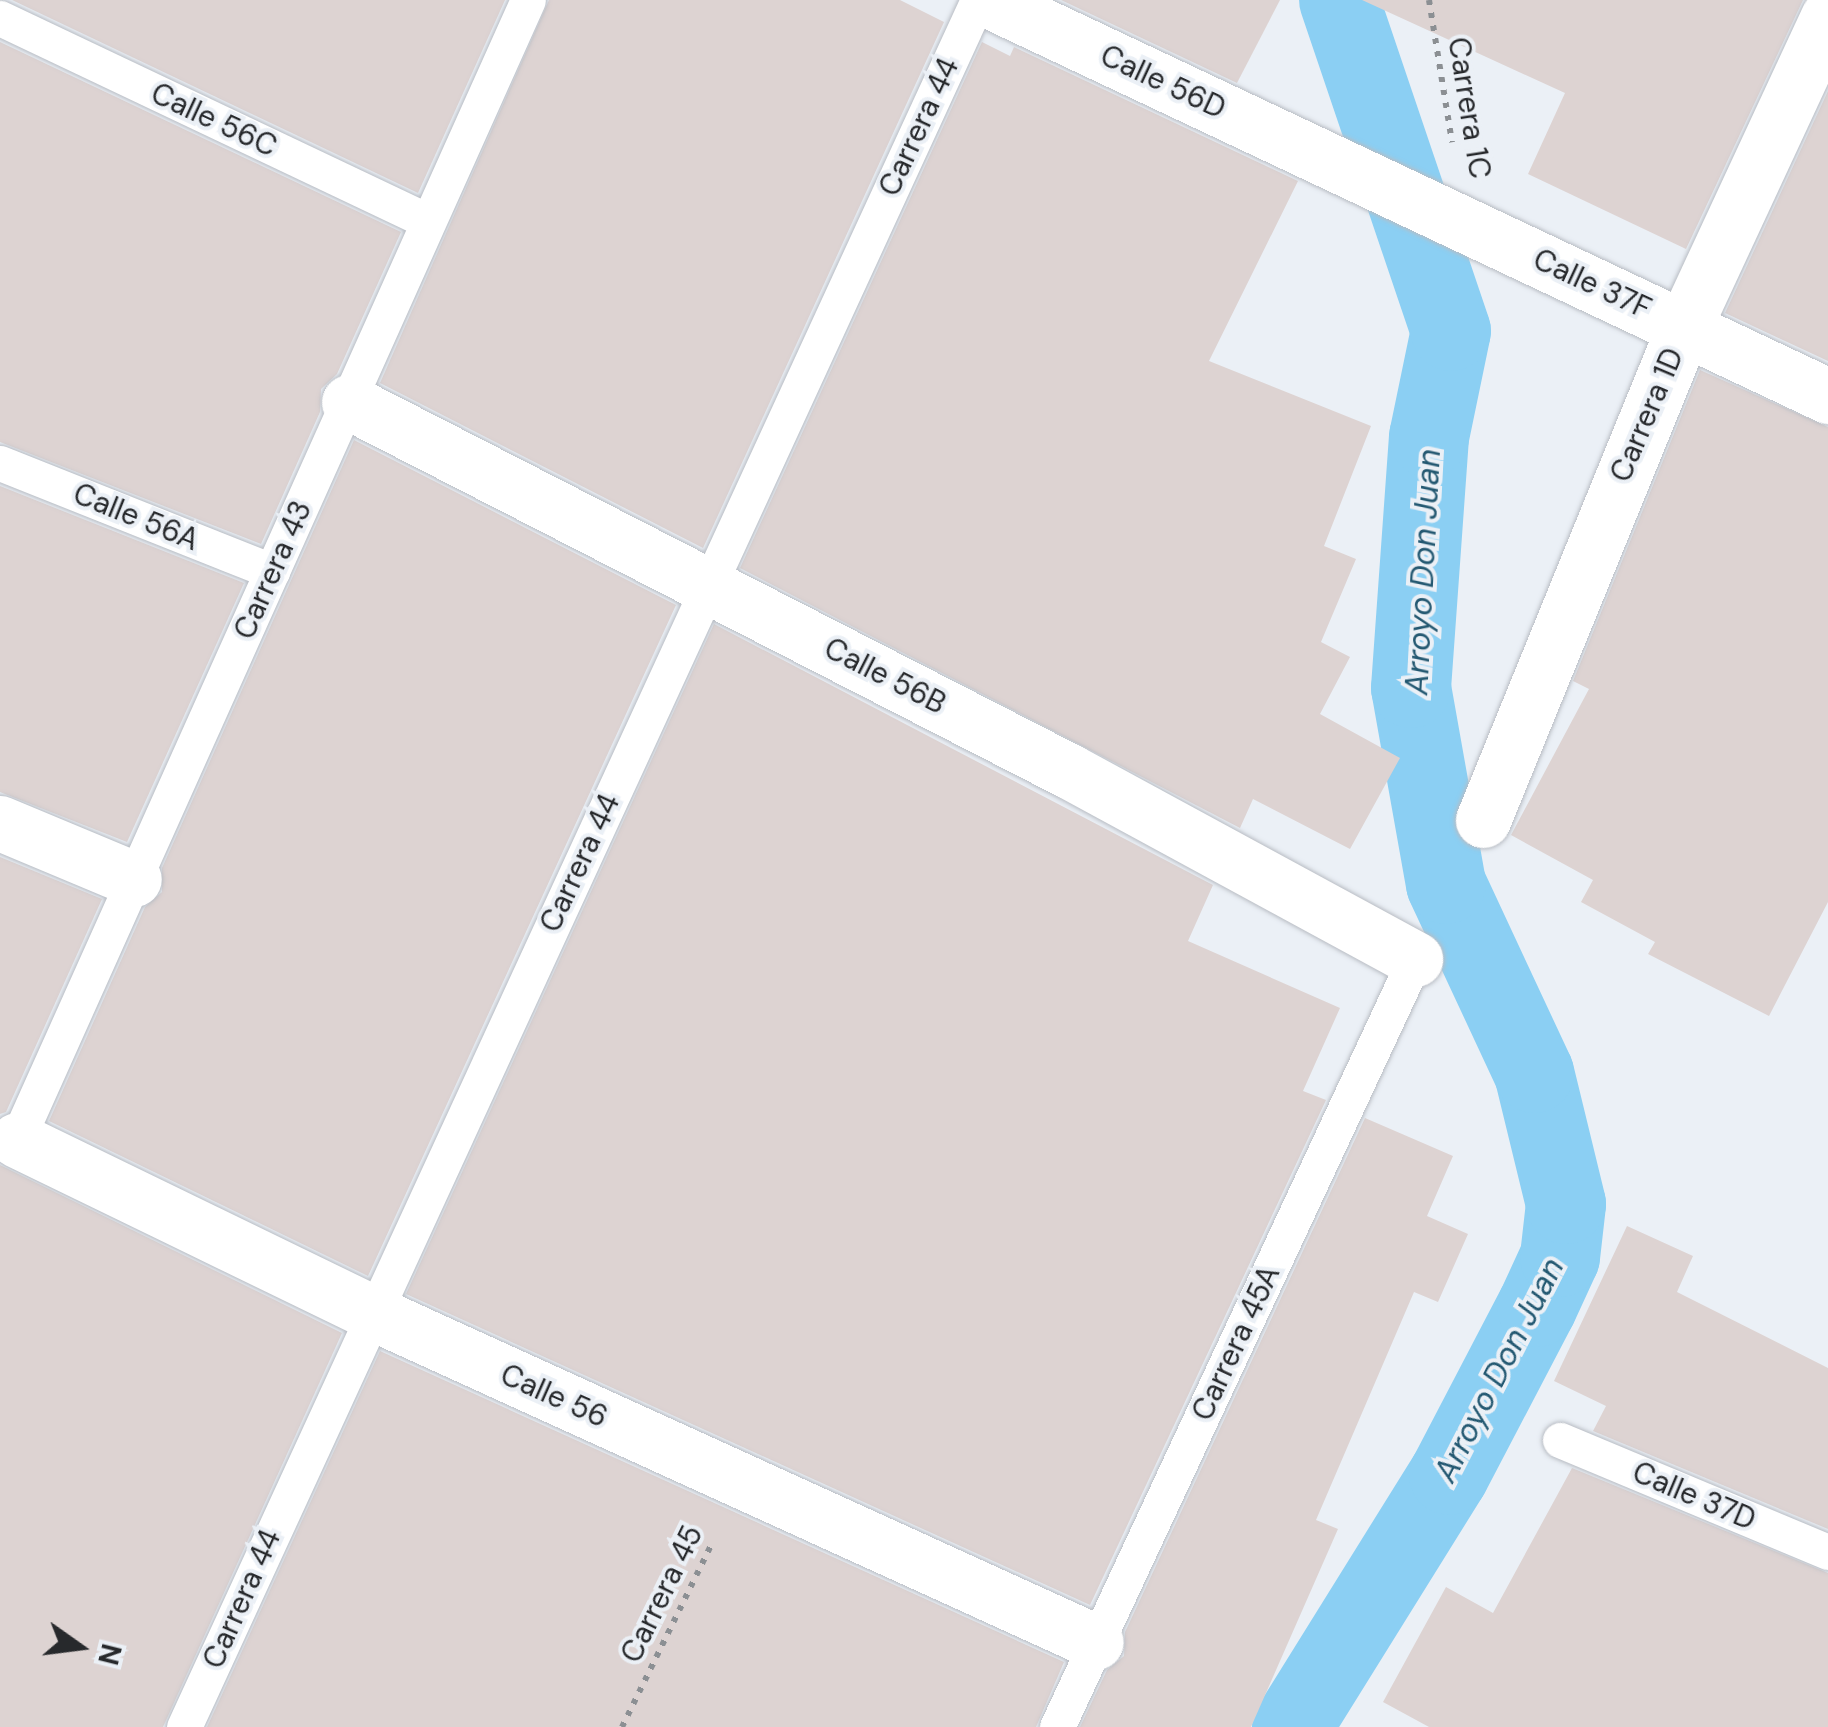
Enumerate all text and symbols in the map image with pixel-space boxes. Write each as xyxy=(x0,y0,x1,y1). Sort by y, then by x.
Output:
street label: Carrera 1C xyxy=(1440,35,1498,181)
street label: Calle 56D xyxy=(1095,37,1231,127)
street label: Carrera 44 xyxy=(871,52,967,202)
street label: Calle 56C xyxy=(145,75,283,165)
street label: Calle 37F xyxy=(1528,241,1656,327)
street label: Carrera 1D xyxy=(1603,343,1691,487)
water label: Arroyo Don Juan xyxy=(1397,448,1449,696)
street label: Calle 56A xyxy=(68,476,204,558)
street label: Carrera 43 xyxy=(226,495,320,645)
street label: Calle 56B xyxy=(818,630,952,722)
street label: Carrera 44 xyxy=(532,788,628,938)
water label: Arroyo Don Juan xyxy=(1426,1252,1572,1488)
street label: Carrera 45A xyxy=(1184,1260,1288,1426)
street label: Calle 56 xyxy=(495,1357,613,1435)
street label: Calle 37D xyxy=(1627,1454,1761,1538)
street label: Carrera 45 xyxy=(613,1519,711,1669)
street label: Carrera 44 xyxy=(195,1524,289,1674)
north arrow xyxy=(30,1597,130,1697)
text: N xyxy=(89,1640,130,1669)

